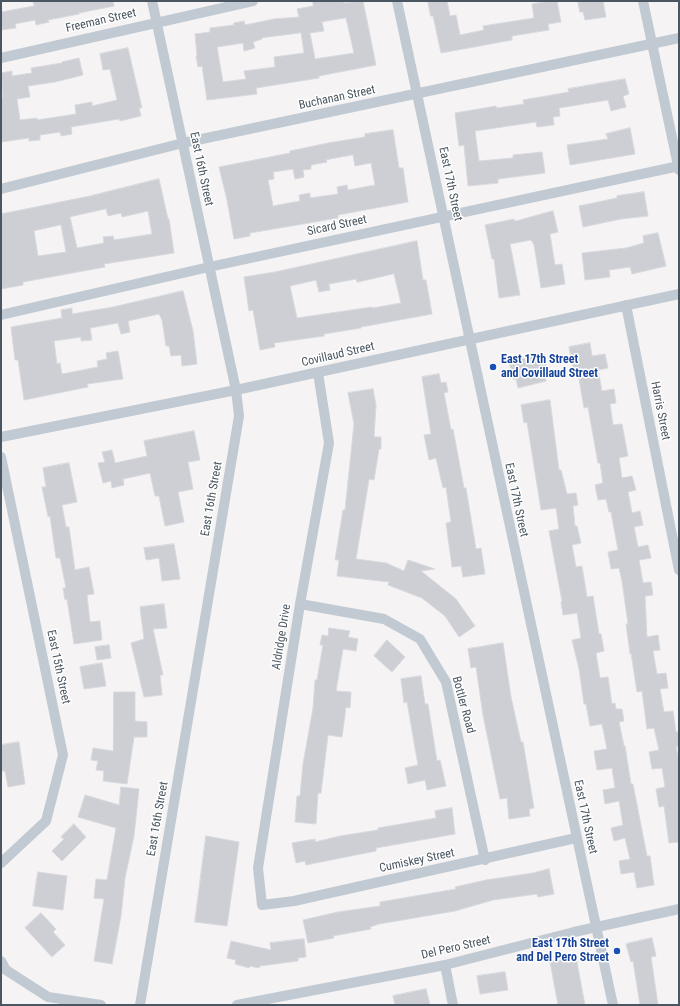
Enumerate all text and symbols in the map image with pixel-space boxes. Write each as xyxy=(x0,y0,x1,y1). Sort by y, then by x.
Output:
street label: Freeman Street xyxy=(64,6,138,36)
street label: Buchanan Street xyxy=(298,83,376,113)
street label: East 16th Street xyxy=(186,131,216,207)
street label: East 17th Street xyxy=(435,146,465,222)
street label: Sicard Street xyxy=(306,213,368,239)
street label: Covillaud Street xyxy=(300,340,376,370)
place label: East 17th Street and Covillaud Street xyxy=(501,353,598,381)
marker: East 17th Street and Covillaud Street xyxy=(488,362,498,372)
street label: Harris Street xyxy=(647,380,673,442)
street label: East 16th Street xyxy=(198,461,226,537)
street label: East 17th Street xyxy=(501,462,531,538)
street label: Aldridge Drive xyxy=(270,603,294,671)
street label: East 15th Street xyxy=(43,629,73,705)
street label: Bottler Road xyxy=(448,675,478,735)
street label: East 17th Street xyxy=(570,779,600,855)
street label: East 16th Street xyxy=(144,781,172,857)
street label: Cumiskey Street xyxy=(378,846,456,876)
street label: Del Pero Street xyxy=(420,933,492,963)
place label: East 17th Street and Del Pero Street xyxy=(516,937,609,965)
marker: East 17th Street and Del Pero Street xyxy=(612,946,622,956)

